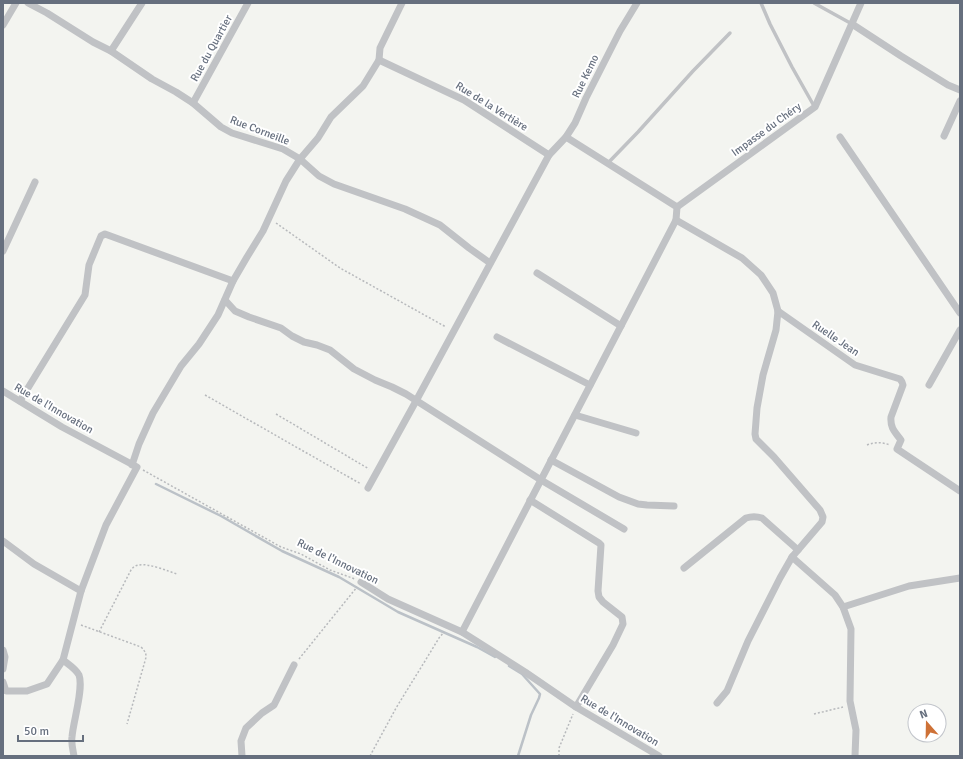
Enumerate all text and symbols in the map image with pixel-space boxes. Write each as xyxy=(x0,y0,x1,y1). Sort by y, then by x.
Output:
street label: Rue du Quartier xyxy=(188,13,235,84)
street label: Rue Kemo xyxy=(569,52,602,100)
street label: Rue de la Vertière xyxy=(453,79,530,134)
street label: Impasse du Chéry xyxy=(729,99,804,159)
street label: Rue Corneille xyxy=(228,113,291,148)
street label: Ruelle Jean xyxy=(810,318,862,359)
street label: Rue de l'Innovation xyxy=(12,381,96,436)
street label: Rue de l'Innovation xyxy=(295,536,381,587)
street label: Rue de l'Innovation xyxy=(578,692,661,749)
north arrow xyxy=(907,703,947,743)
text: N xyxy=(918,707,930,721)
scale bar xyxy=(18,717,83,743)
text: 50 m xyxy=(24,724,49,739)

